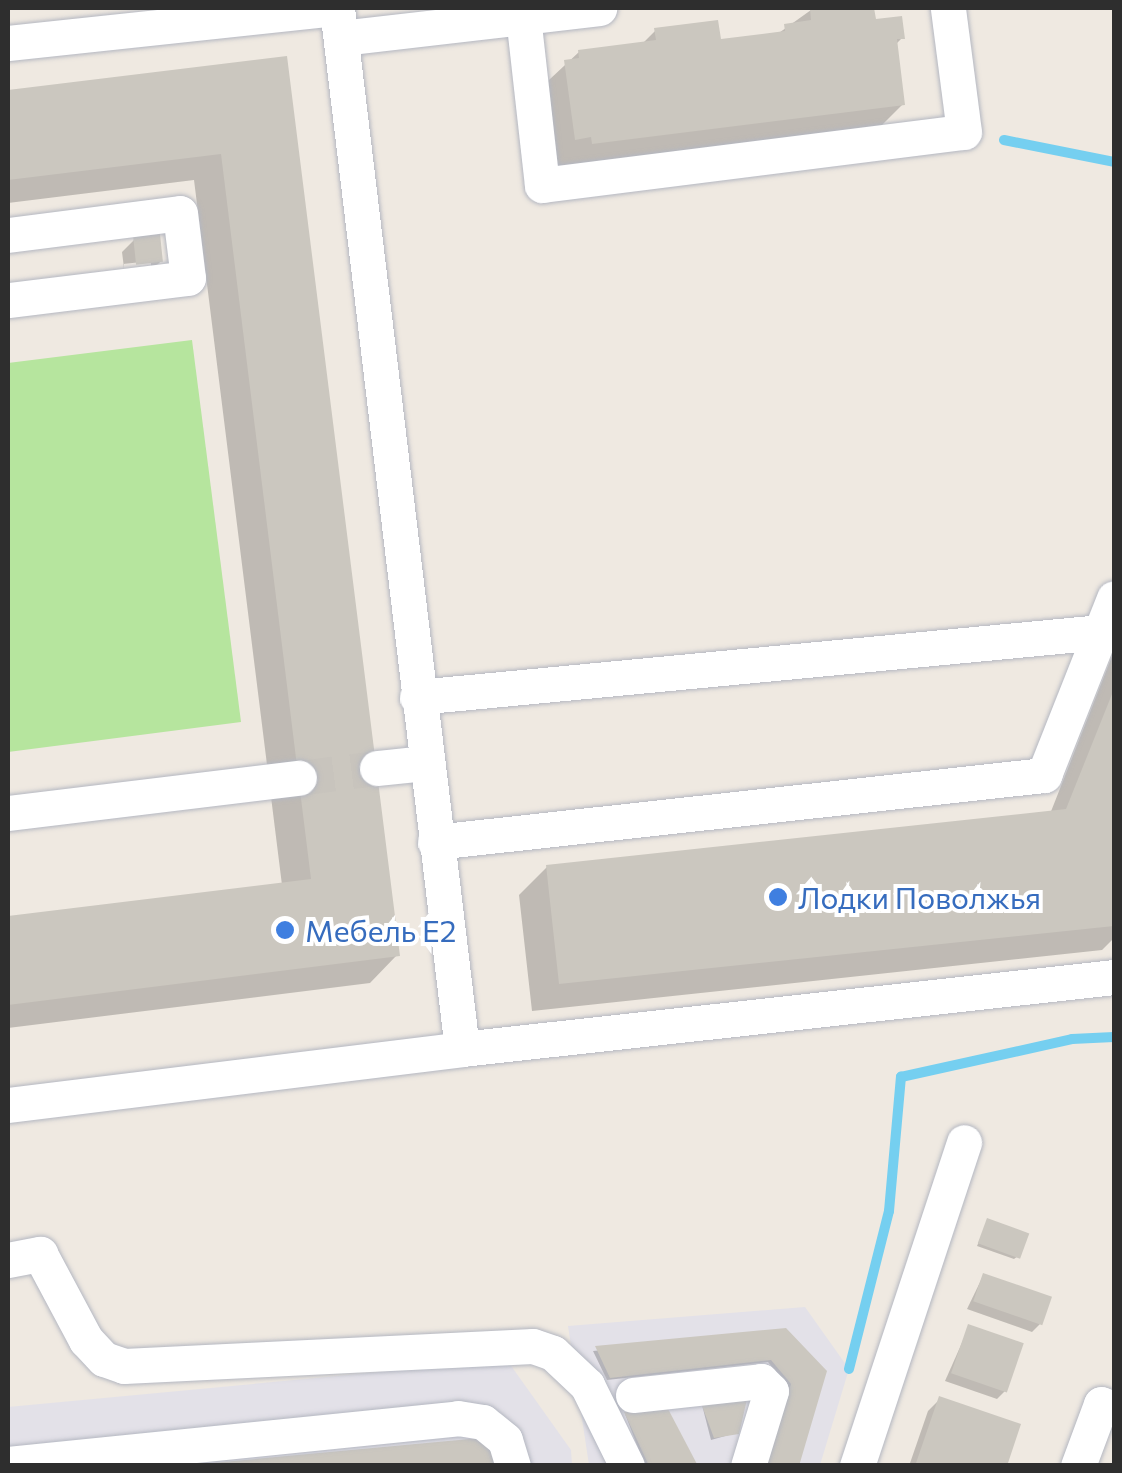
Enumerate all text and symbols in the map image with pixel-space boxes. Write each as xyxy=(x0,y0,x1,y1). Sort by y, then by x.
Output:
place label: Лодки Поволжья xyxy=(798,879,1041,915)
marker: Лодки Поволжья xyxy=(767,886,789,908)
place label: Мебель Е2 xyxy=(305,912,456,948)
marker: Мебель Е2 xyxy=(274,919,296,941)

